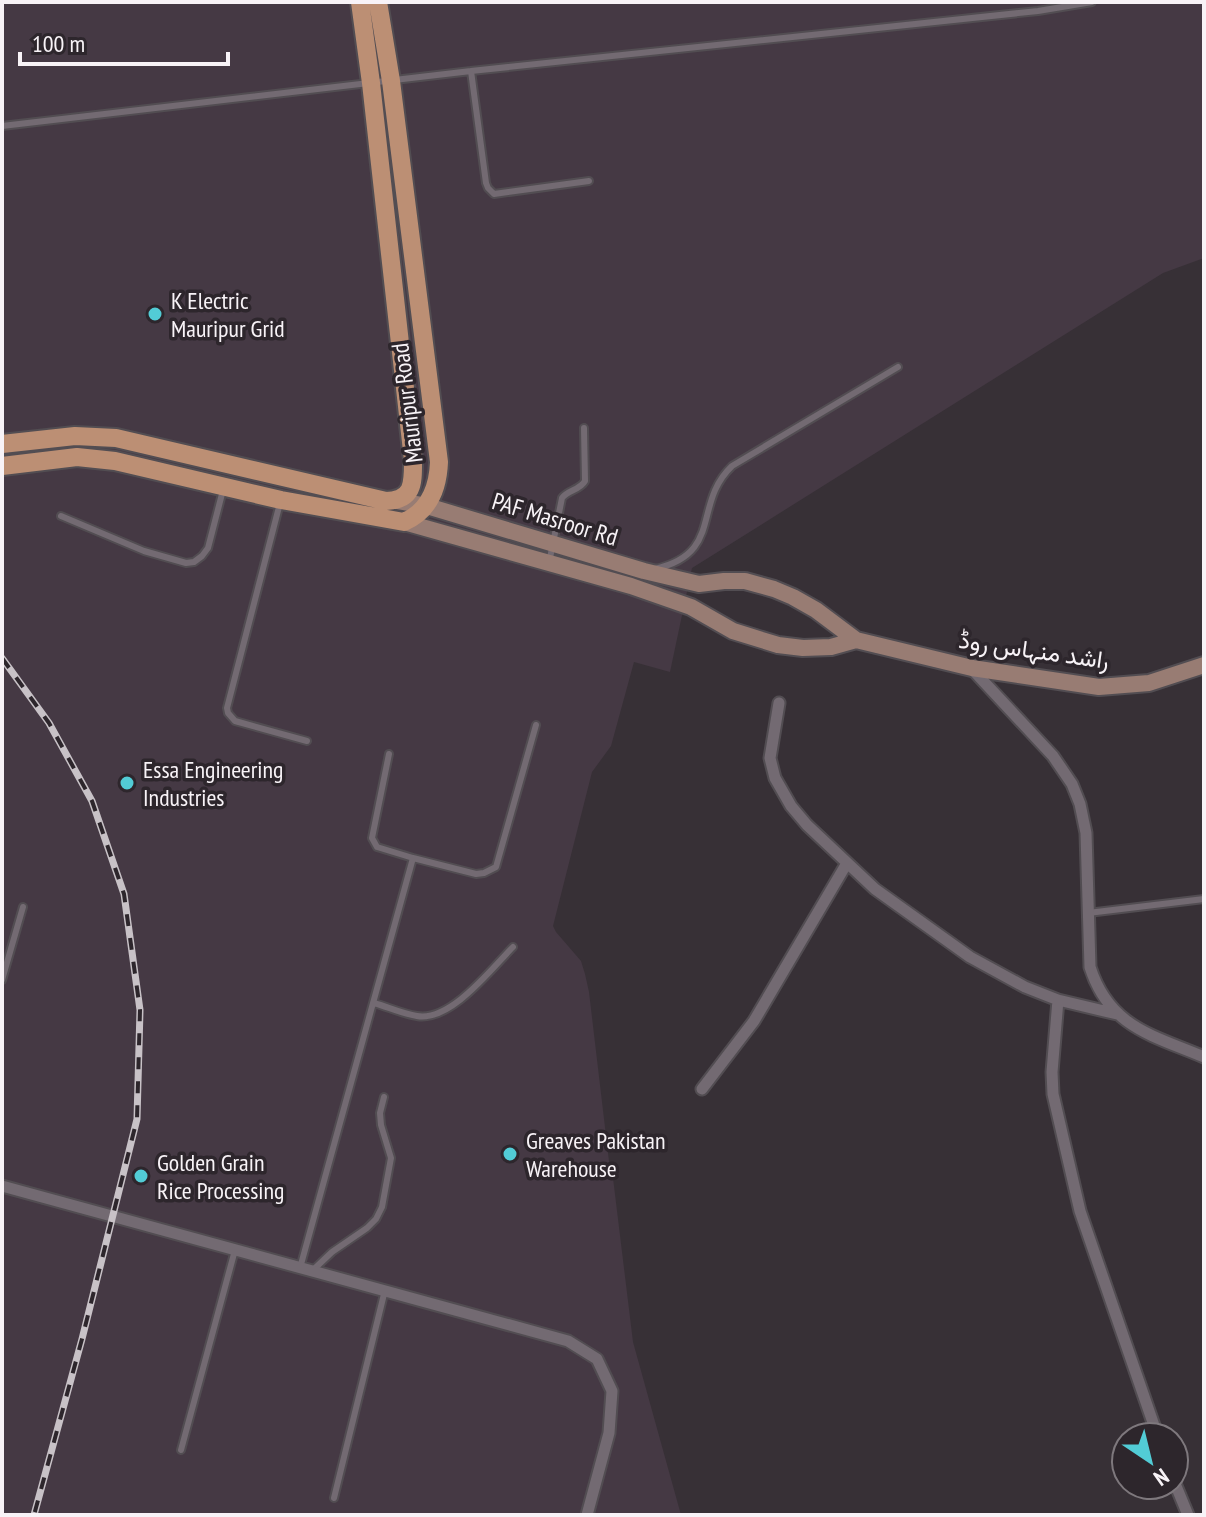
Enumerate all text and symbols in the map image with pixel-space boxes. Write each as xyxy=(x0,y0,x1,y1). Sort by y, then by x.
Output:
scale bar xyxy=(20,16,228,66)
text: 100 m xyxy=(32,28,85,59)
place label: K Electric Mauripur Grid xyxy=(171,285,285,344)
marker: K Electric Mauripur Grid xyxy=(146,305,164,323)
street label: Mauripur Road xyxy=(384,341,430,465)
street label: PAF Masroor Rd xyxy=(488,485,622,553)
street label: راشد منہاس روڈ xyxy=(957,624,1111,676)
place label: Essa Engineering Industries xyxy=(143,754,283,813)
marker: Essa Engineering Industries xyxy=(118,774,136,792)
place label: Greaves Pakistan Warehouse xyxy=(526,1125,665,1184)
marker: Greaves Pakistan Warehouse xyxy=(501,1145,519,1163)
place label: Golden Grain Rice Processing xyxy=(157,1147,284,1206)
marker: Golden Grain Rice Processing xyxy=(132,1167,150,1185)
north arrow xyxy=(1110,1421,1190,1501)
text: N xyxy=(1149,1463,1174,1492)

